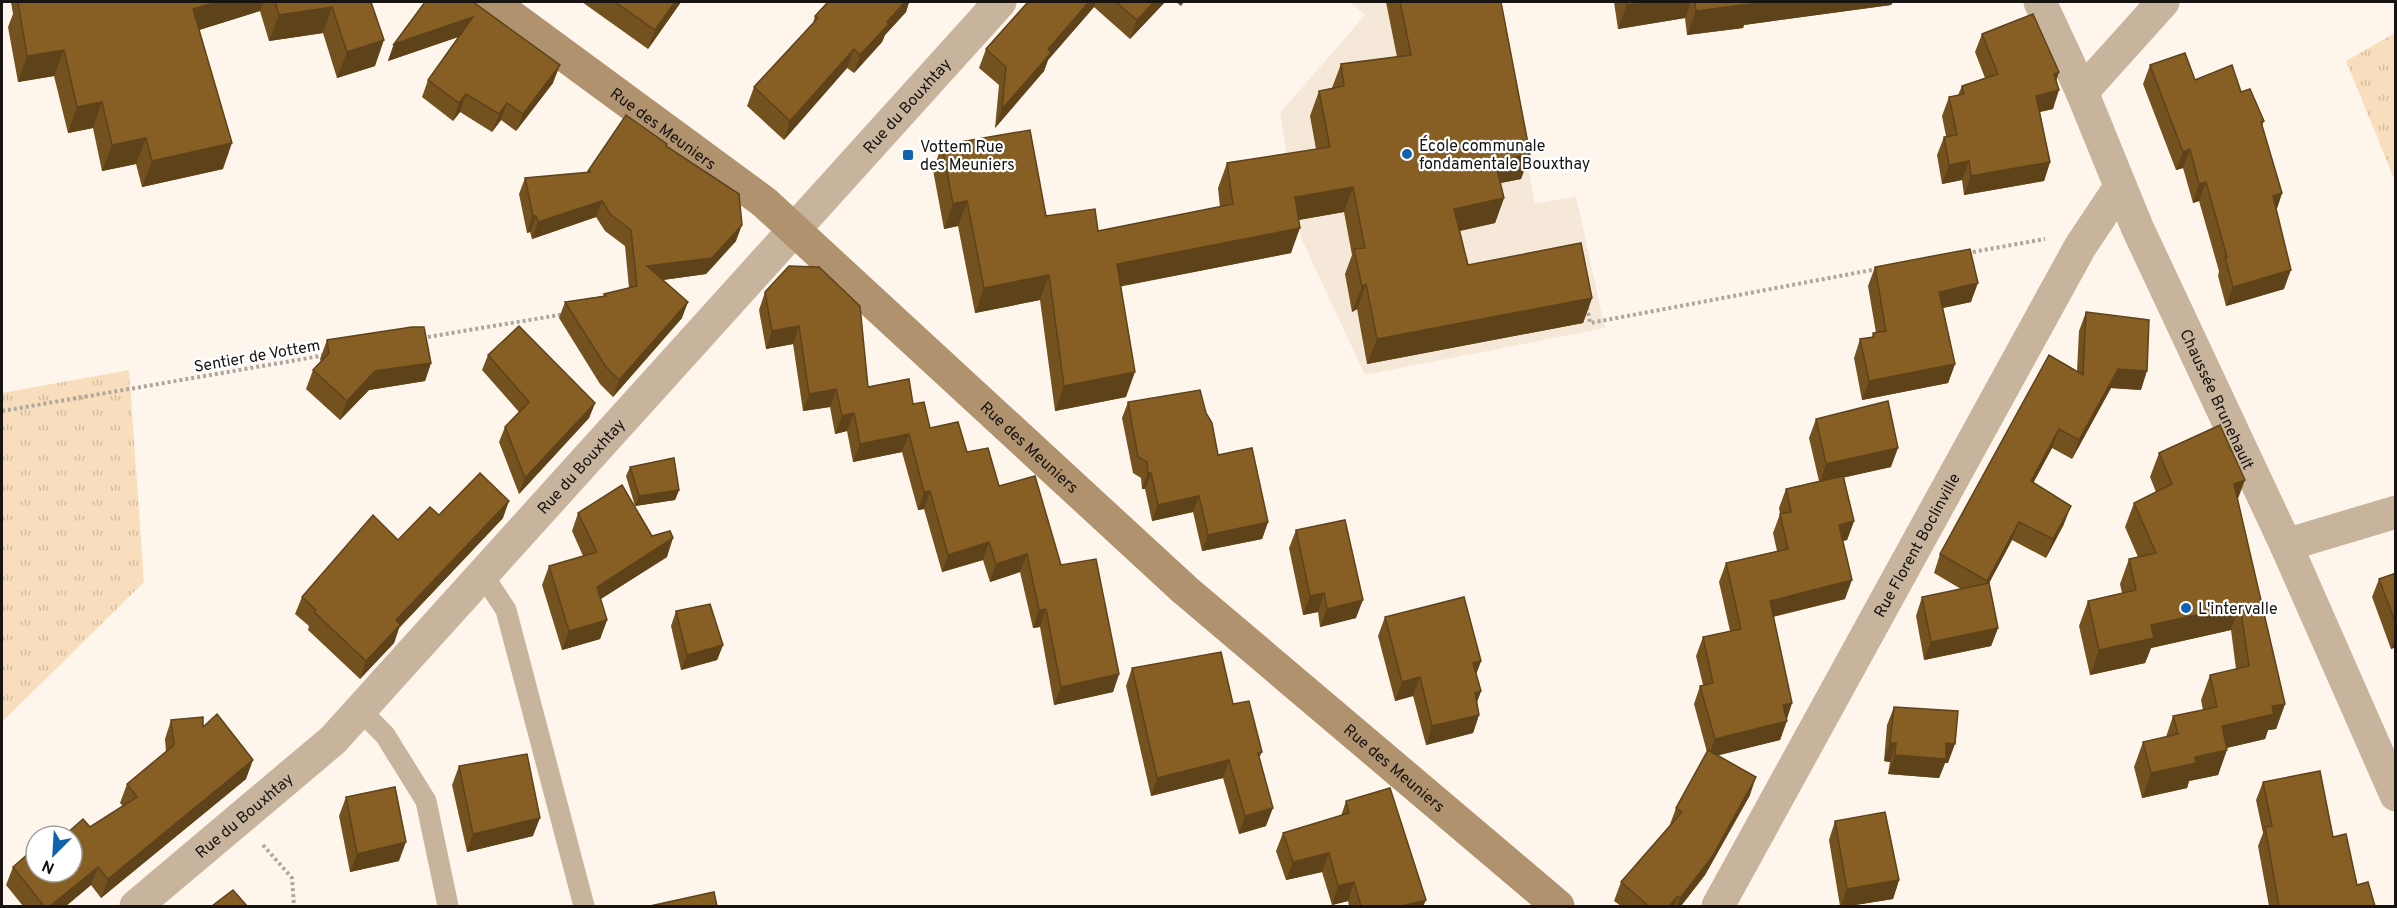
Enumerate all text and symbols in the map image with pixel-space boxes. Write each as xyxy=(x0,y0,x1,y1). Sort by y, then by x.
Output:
street label: Rue du Bouxhtay xyxy=(860,55,956,159)
street label: Rue des Meuniers xyxy=(606,84,719,175)
place label: École communale fondamentale Bouxthay xyxy=(1419,135,1590,175)
place label: Vottem Rue des Meuniers xyxy=(920,138,1015,176)
marker: École communale fondamentale Bouxthay xyxy=(1400,147,1414,161)
marker: Vottem Rue des Meuniers xyxy=(901,148,915,162)
street label: Chaussée Brunehault xyxy=(2174,326,2257,473)
street label: Sentier de Vottem xyxy=(193,336,322,378)
street label: Rue des Meuniers xyxy=(975,398,1082,499)
street label: Rue du Bouxhtay xyxy=(534,415,630,519)
street label: Rue Florent Boclinville xyxy=(1870,470,1966,621)
place label: L'intervalle xyxy=(2198,600,2278,620)
marker: L'intervalle xyxy=(2179,601,2193,615)
street label: Rue des Meuniers xyxy=(1339,721,1448,818)
street label: Rue du Bouxhtay xyxy=(192,770,298,864)
north arrow xyxy=(24,824,84,884)
text: N xyxy=(39,854,58,877)

